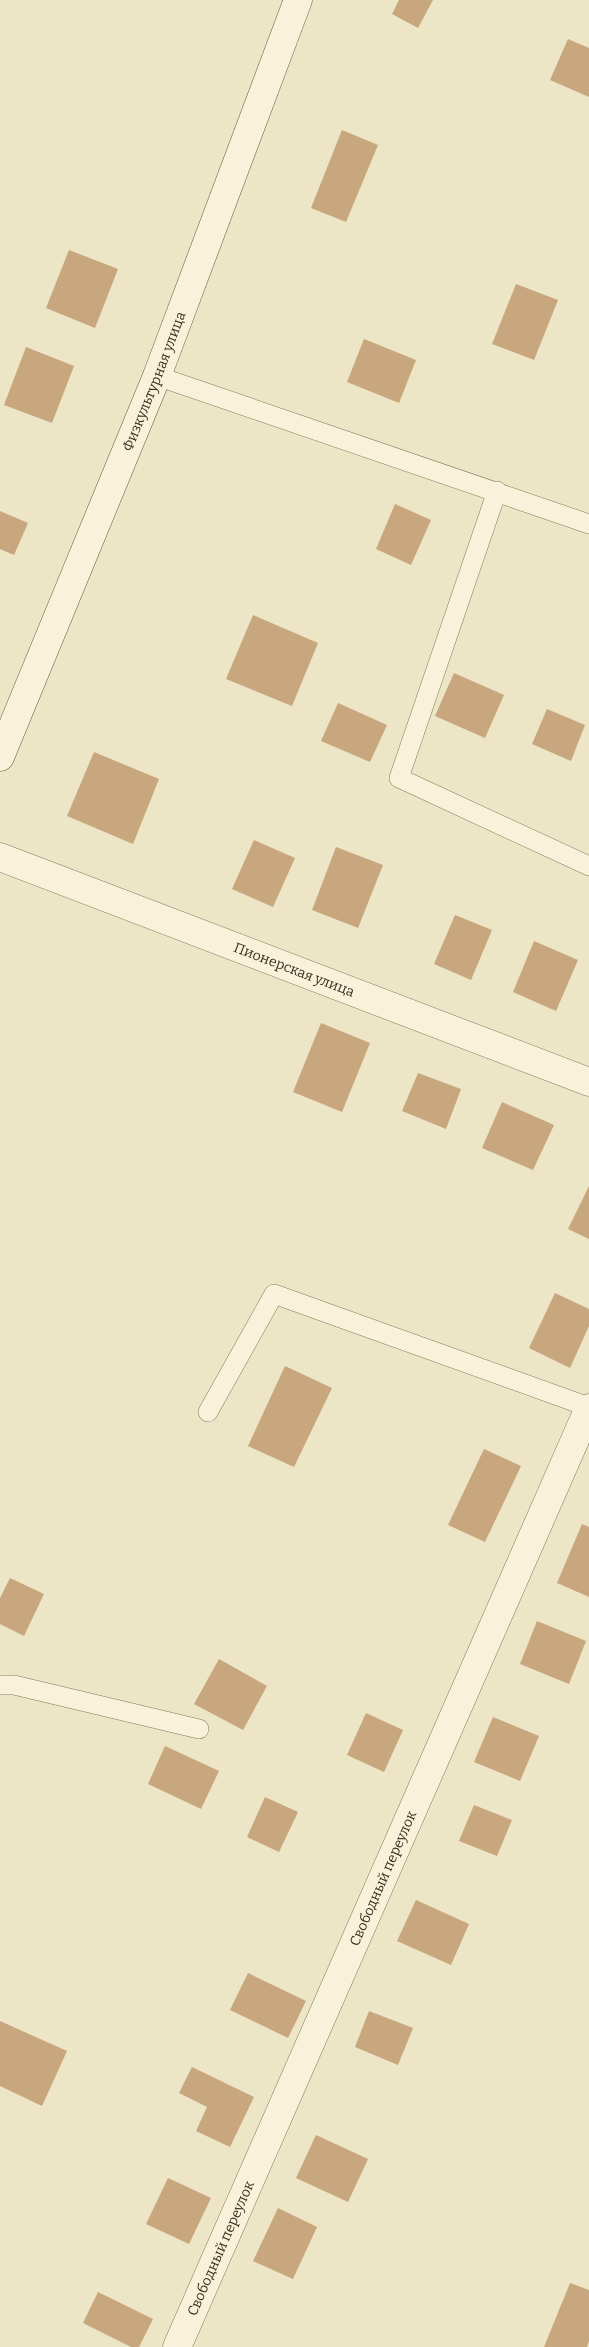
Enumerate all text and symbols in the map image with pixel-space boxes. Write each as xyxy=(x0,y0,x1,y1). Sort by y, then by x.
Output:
street label: Физкультурная улица xyxy=(118,309,189,454)
street label: Пионерская улица xyxy=(231,939,357,1000)
street label: Свободный переулок xyxy=(346,1807,420,1948)
street label: Свободный переулок xyxy=(183,2177,258,2318)

